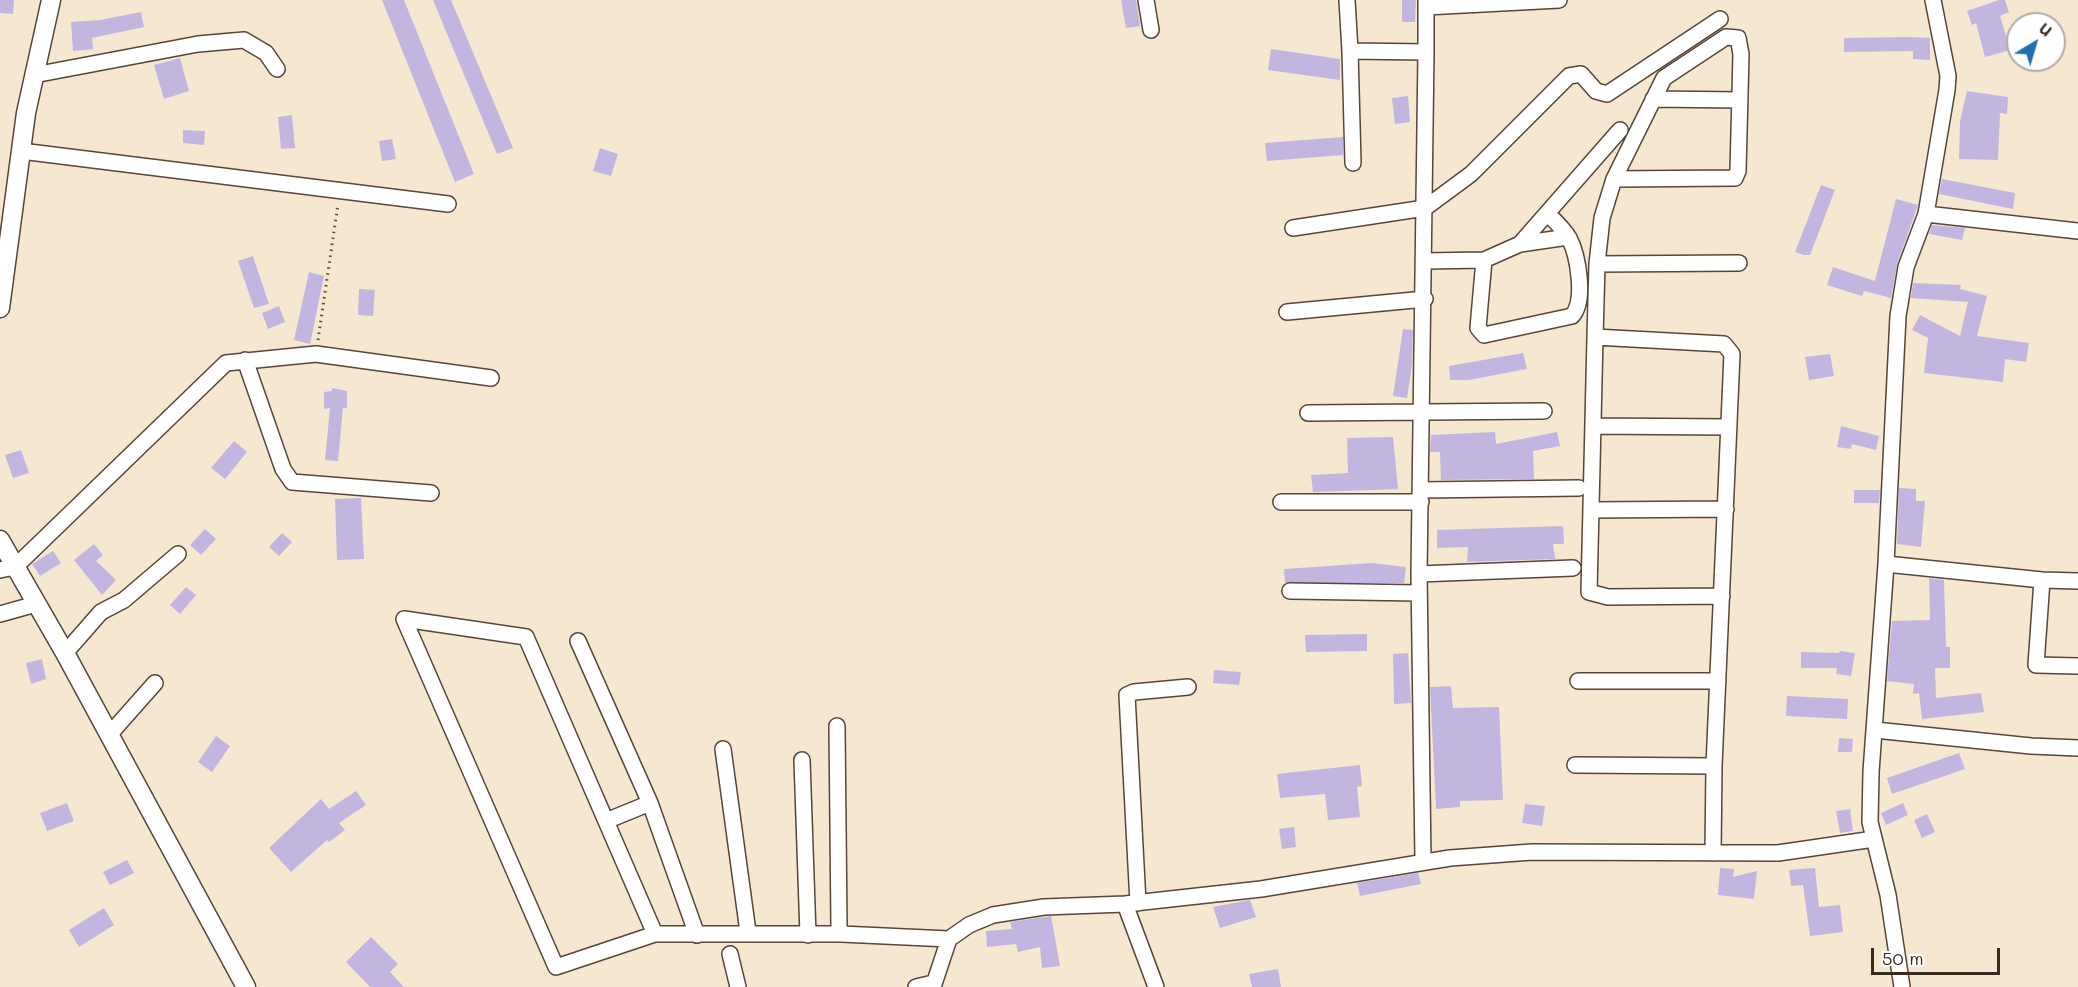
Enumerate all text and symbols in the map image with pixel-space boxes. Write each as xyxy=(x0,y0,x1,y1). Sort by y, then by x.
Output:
north arrow xyxy=(2006,12,2066,72)
text: U xyxy=(2035,17,2057,41)
scale bar xyxy=(1874,936,2003,974)
text: 50 m xyxy=(1882,946,1924,970)

